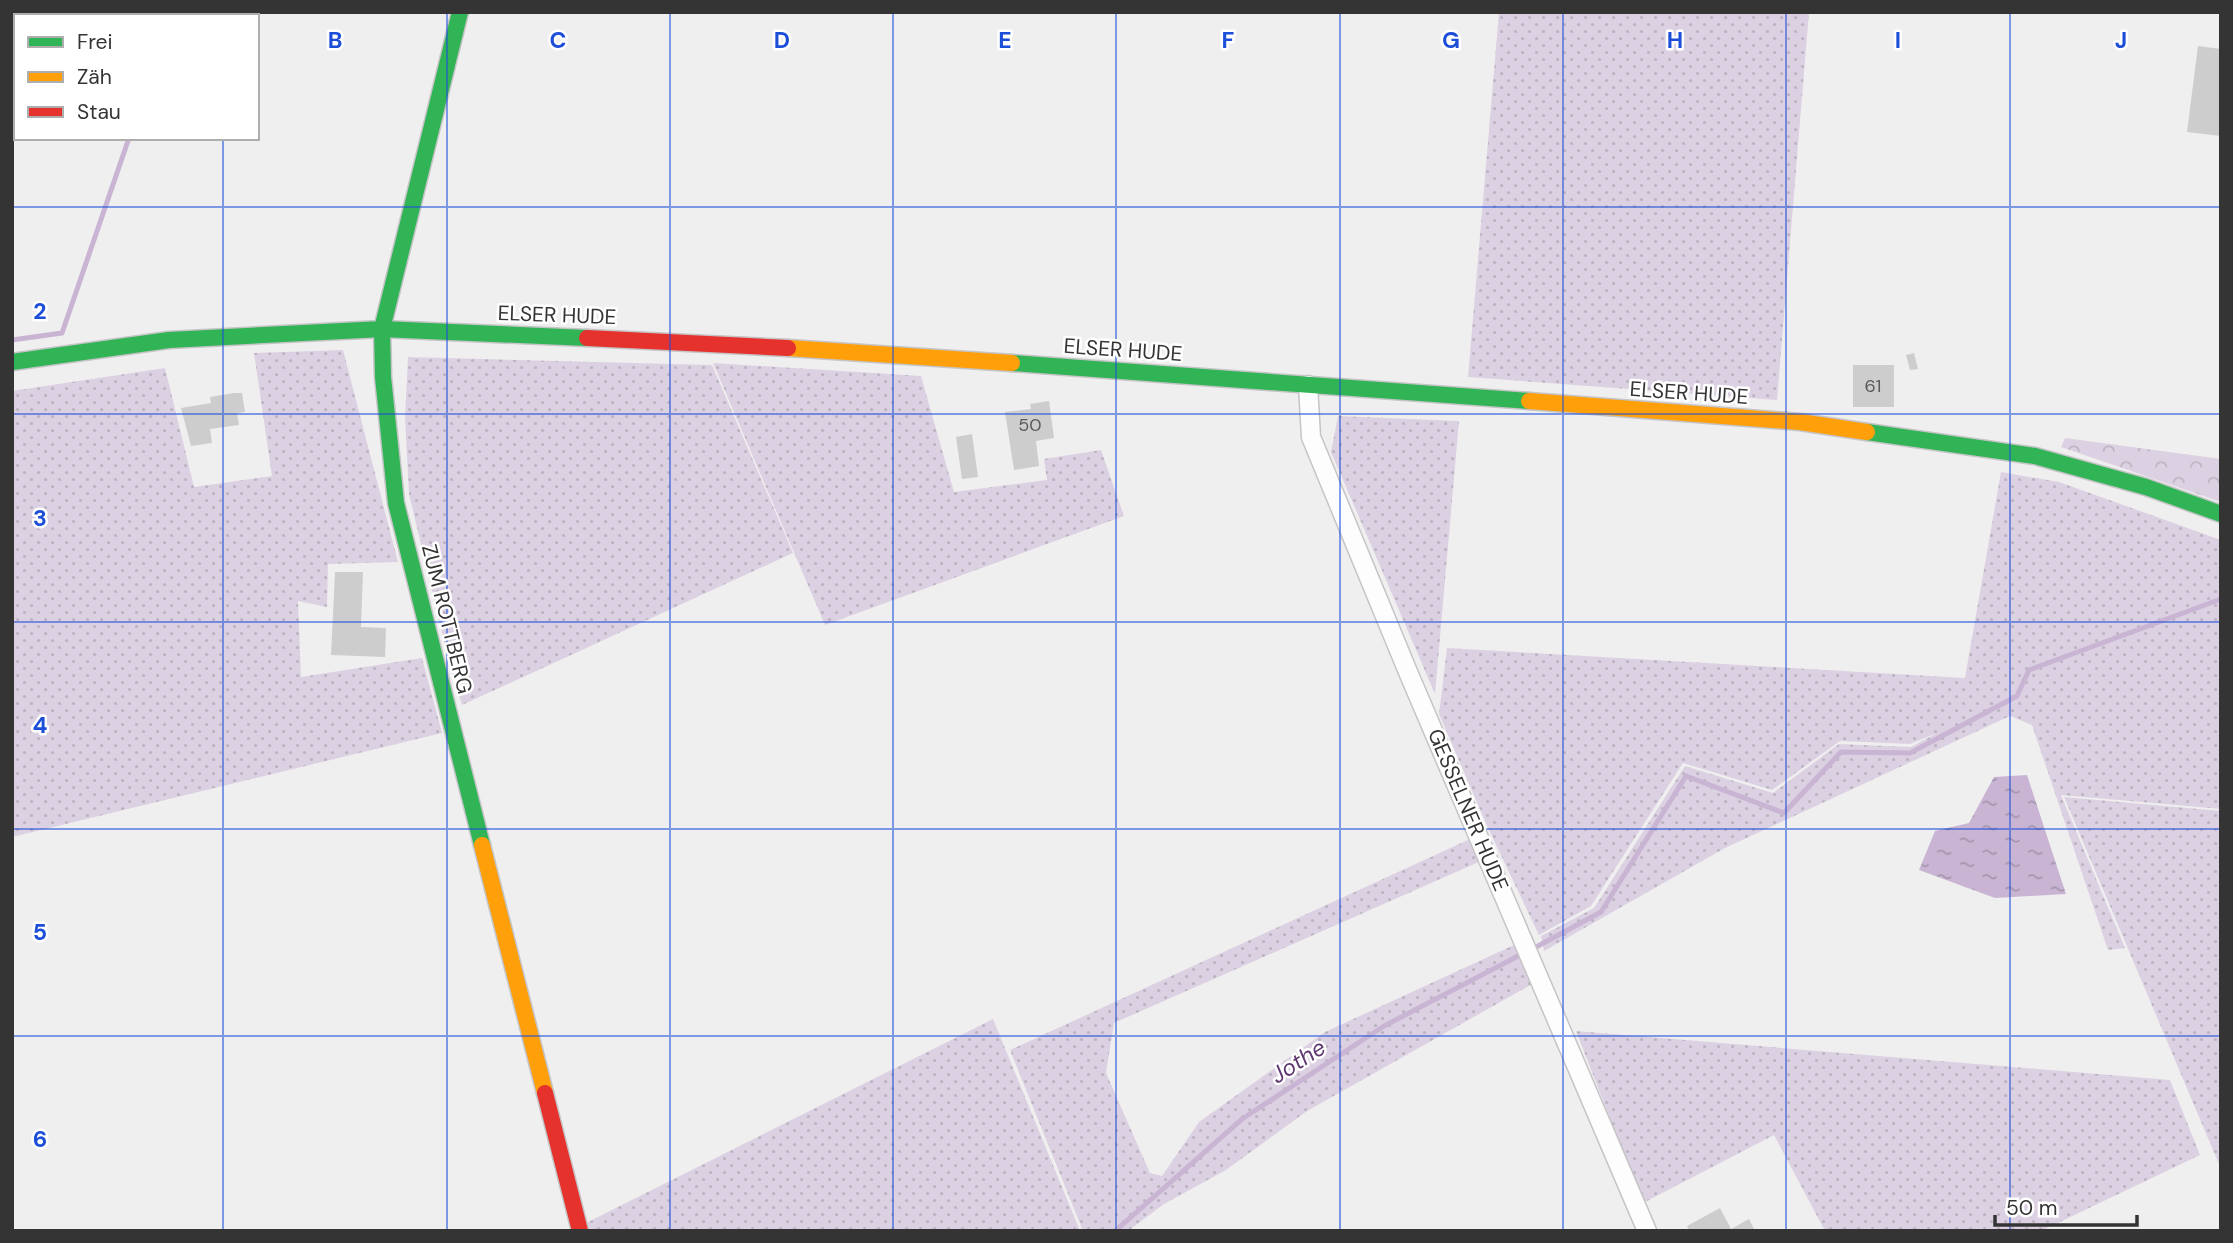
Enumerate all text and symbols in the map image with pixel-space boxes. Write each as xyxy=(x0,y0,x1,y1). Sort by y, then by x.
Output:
legend xyxy=(14,14,259,140)
text: B xyxy=(328,25,342,55)
text: C xyxy=(550,25,566,55)
text: D xyxy=(774,25,790,55)
text: E xyxy=(998,25,1012,55)
text: F xyxy=(1222,25,1235,55)
text: G xyxy=(1442,25,1460,55)
text: H xyxy=(1667,25,1683,55)
text: I xyxy=(1895,25,1901,55)
text: J xyxy=(2115,25,2127,55)
text: Frei xyxy=(77,28,113,56)
text: Zäh xyxy=(77,63,112,91)
text: Stau xyxy=(77,98,121,126)
text: 2 xyxy=(33,296,47,326)
street label: ELSER HUDE xyxy=(497,299,617,331)
street label: ELSER HUDE xyxy=(1063,332,1183,368)
house number: 61 xyxy=(1865,374,1881,398)
street label: ELSER HUDE xyxy=(1629,375,1749,411)
house number: 50 xyxy=(1018,413,1042,437)
text: 3 xyxy=(33,503,47,533)
street label: ZUM ROTTBERG xyxy=(415,541,479,697)
text: 4 xyxy=(33,710,48,740)
street label: GESSELNER HUDE xyxy=(1421,724,1515,896)
text: 5 xyxy=(33,917,47,947)
water label: Jothe xyxy=(1265,1032,1331,1090)
text: 6 xyxy=(33,1124,47,1154)
scale bar xyxy=(1995,1184,2137,1228)
text: 50 m xyxy=(2006,1194,2057,1222)

